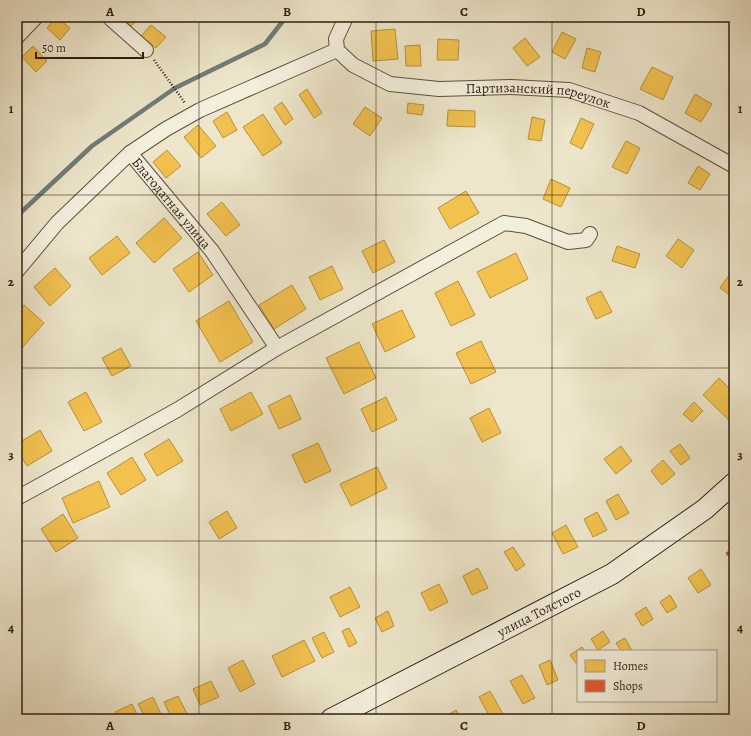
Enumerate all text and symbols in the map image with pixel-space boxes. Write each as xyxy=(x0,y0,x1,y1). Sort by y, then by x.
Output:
text: A xyxy=(105,3,115,20)
text: B xyxy=(283,3,291,20)
text: C xyxy=(460,3,468,20)
text: D xyxy=(636,3,646,20)
scale bar xyxy=(36,34,143,60)
text: 50 m xyxy=(42,40,66,56)
street label: Партизанский переулок xyxy=(465,78,613,113)
text: 1 xyxy=(9,100,14,117)
text: 1 xyxy=(738,100,743,117)
street label: Благодатная улица xyxy=(127,153,216,253)
text: 2 xyxy=(8,273,15,290)
text: 2 xyxy=(737,273,744,290)
text: 3 xyxy=(8,446,14,463)
text: 3 xyxy=(737,446,743,463)
street label: улица Толстого xyxy=(493,583,584,642)
text: 4 xyxy=(8,619,14,636)
text: 4 xyxy=(737,619,743,636)
legend xyxy=(577,650,717,702)
text: Homes xyxy=(613,658,648,674)
text: Shops xyxy=(613,678,643,694)
text: A xyxy=(105,717,115,734)
text: B xyxy=(283,717,291,734)
text: C xyxy=(460,717,468,734)
text: D xyxy=(636,717,646,734)

